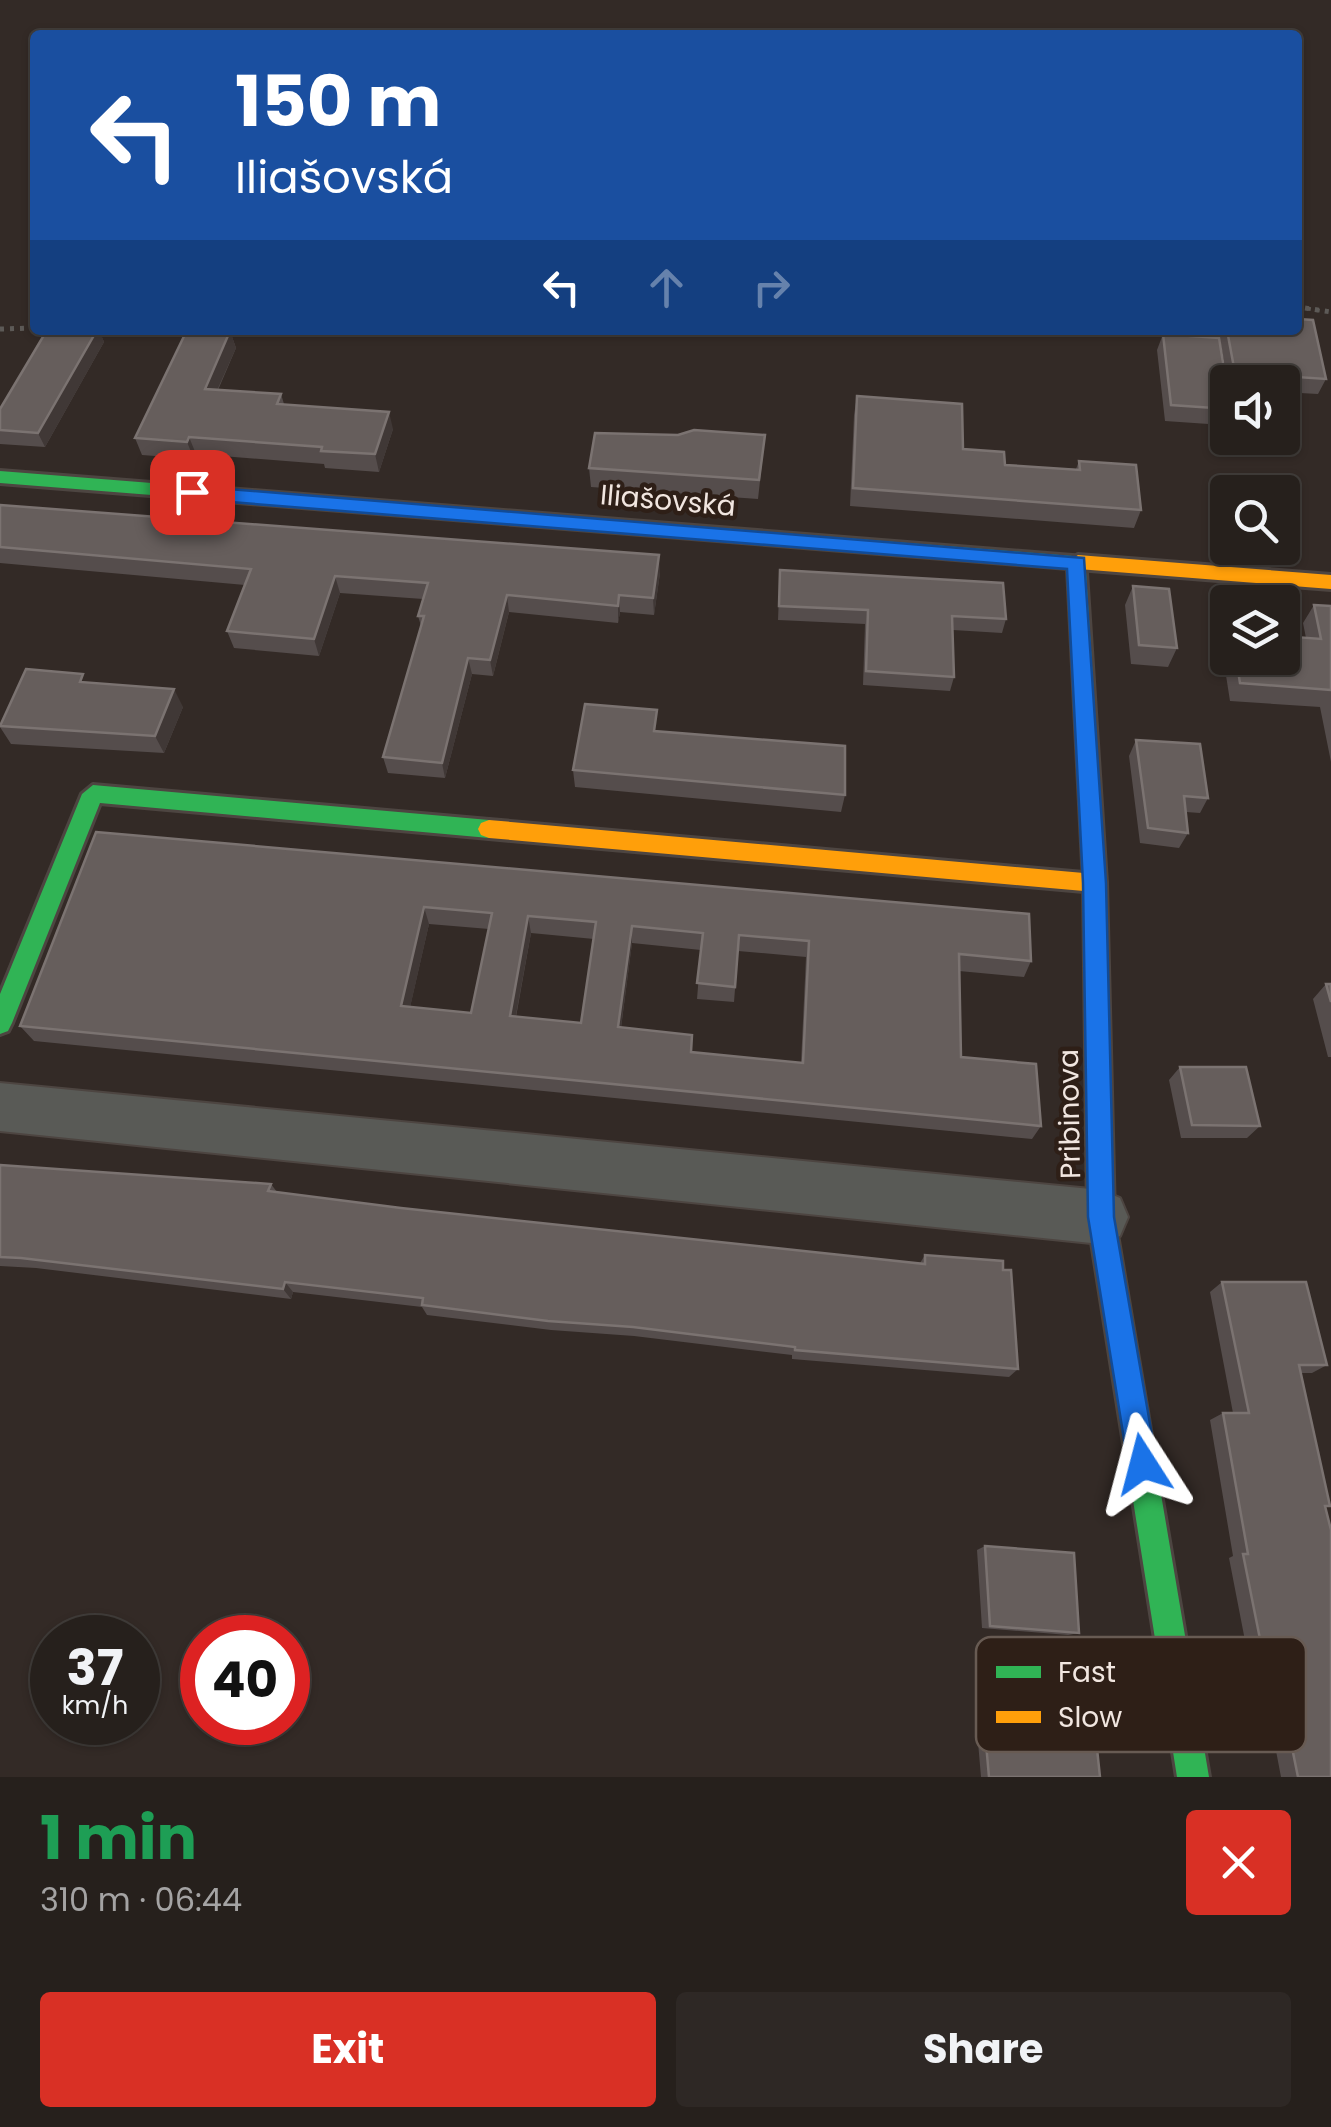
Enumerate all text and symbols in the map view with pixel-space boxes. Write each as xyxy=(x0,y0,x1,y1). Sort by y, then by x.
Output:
text: 150 m xyxy=(235,52,441,151)
icon: left xyxy=(70,70,200,200)
text: Iliašovská xyxy=(235,146,453,209)
icon: left xyxy=(534,260,589,315)
icon: ahead xyxy=(639,260,694,315)
icon: right xyxy=(744,260,799,315)
map controls xyxy=(1210,365,1300,675)
button: sound xyxy=(1210,365,1300,455)
pin xyxy=(150,450,235,535)
icon: arrive xyxy=(165,465,220,520)
street label: Iliašovská xyxy=(599,475,737,526)
button: search xyxy=(1210,475,1300,565)
button: layers xyxy=(1210,585,1300,675)
street label: Pribinova xyxy=(1049,1049,1090,1179)
position arrow xyxy=(1091,1412,1195,1516)
speed limit sign: 40 xyxy=(180,1615,310,1745)
text: 37 xyxy=(67,1632,124,1703)
legend xyxy=(976,1637,1306,1752)
text: Fast xyxy=(1058,1653,1116,1692)
text: km/h xyxy=(62,1688,128,1723)
text: Slow xyxy=(1058,1698,1122,1737)
text: 1 min xyxy=(40,1796,197,1880)
button: close xyxy=(1186,1810,1291,1915)
text: 310 m · 06:44 xyxy=(40,1877,242,1922)
button: Exit xyxy=(40,1992,656,2107)
button: Share xyxy=(676,1992,1291,2107)

